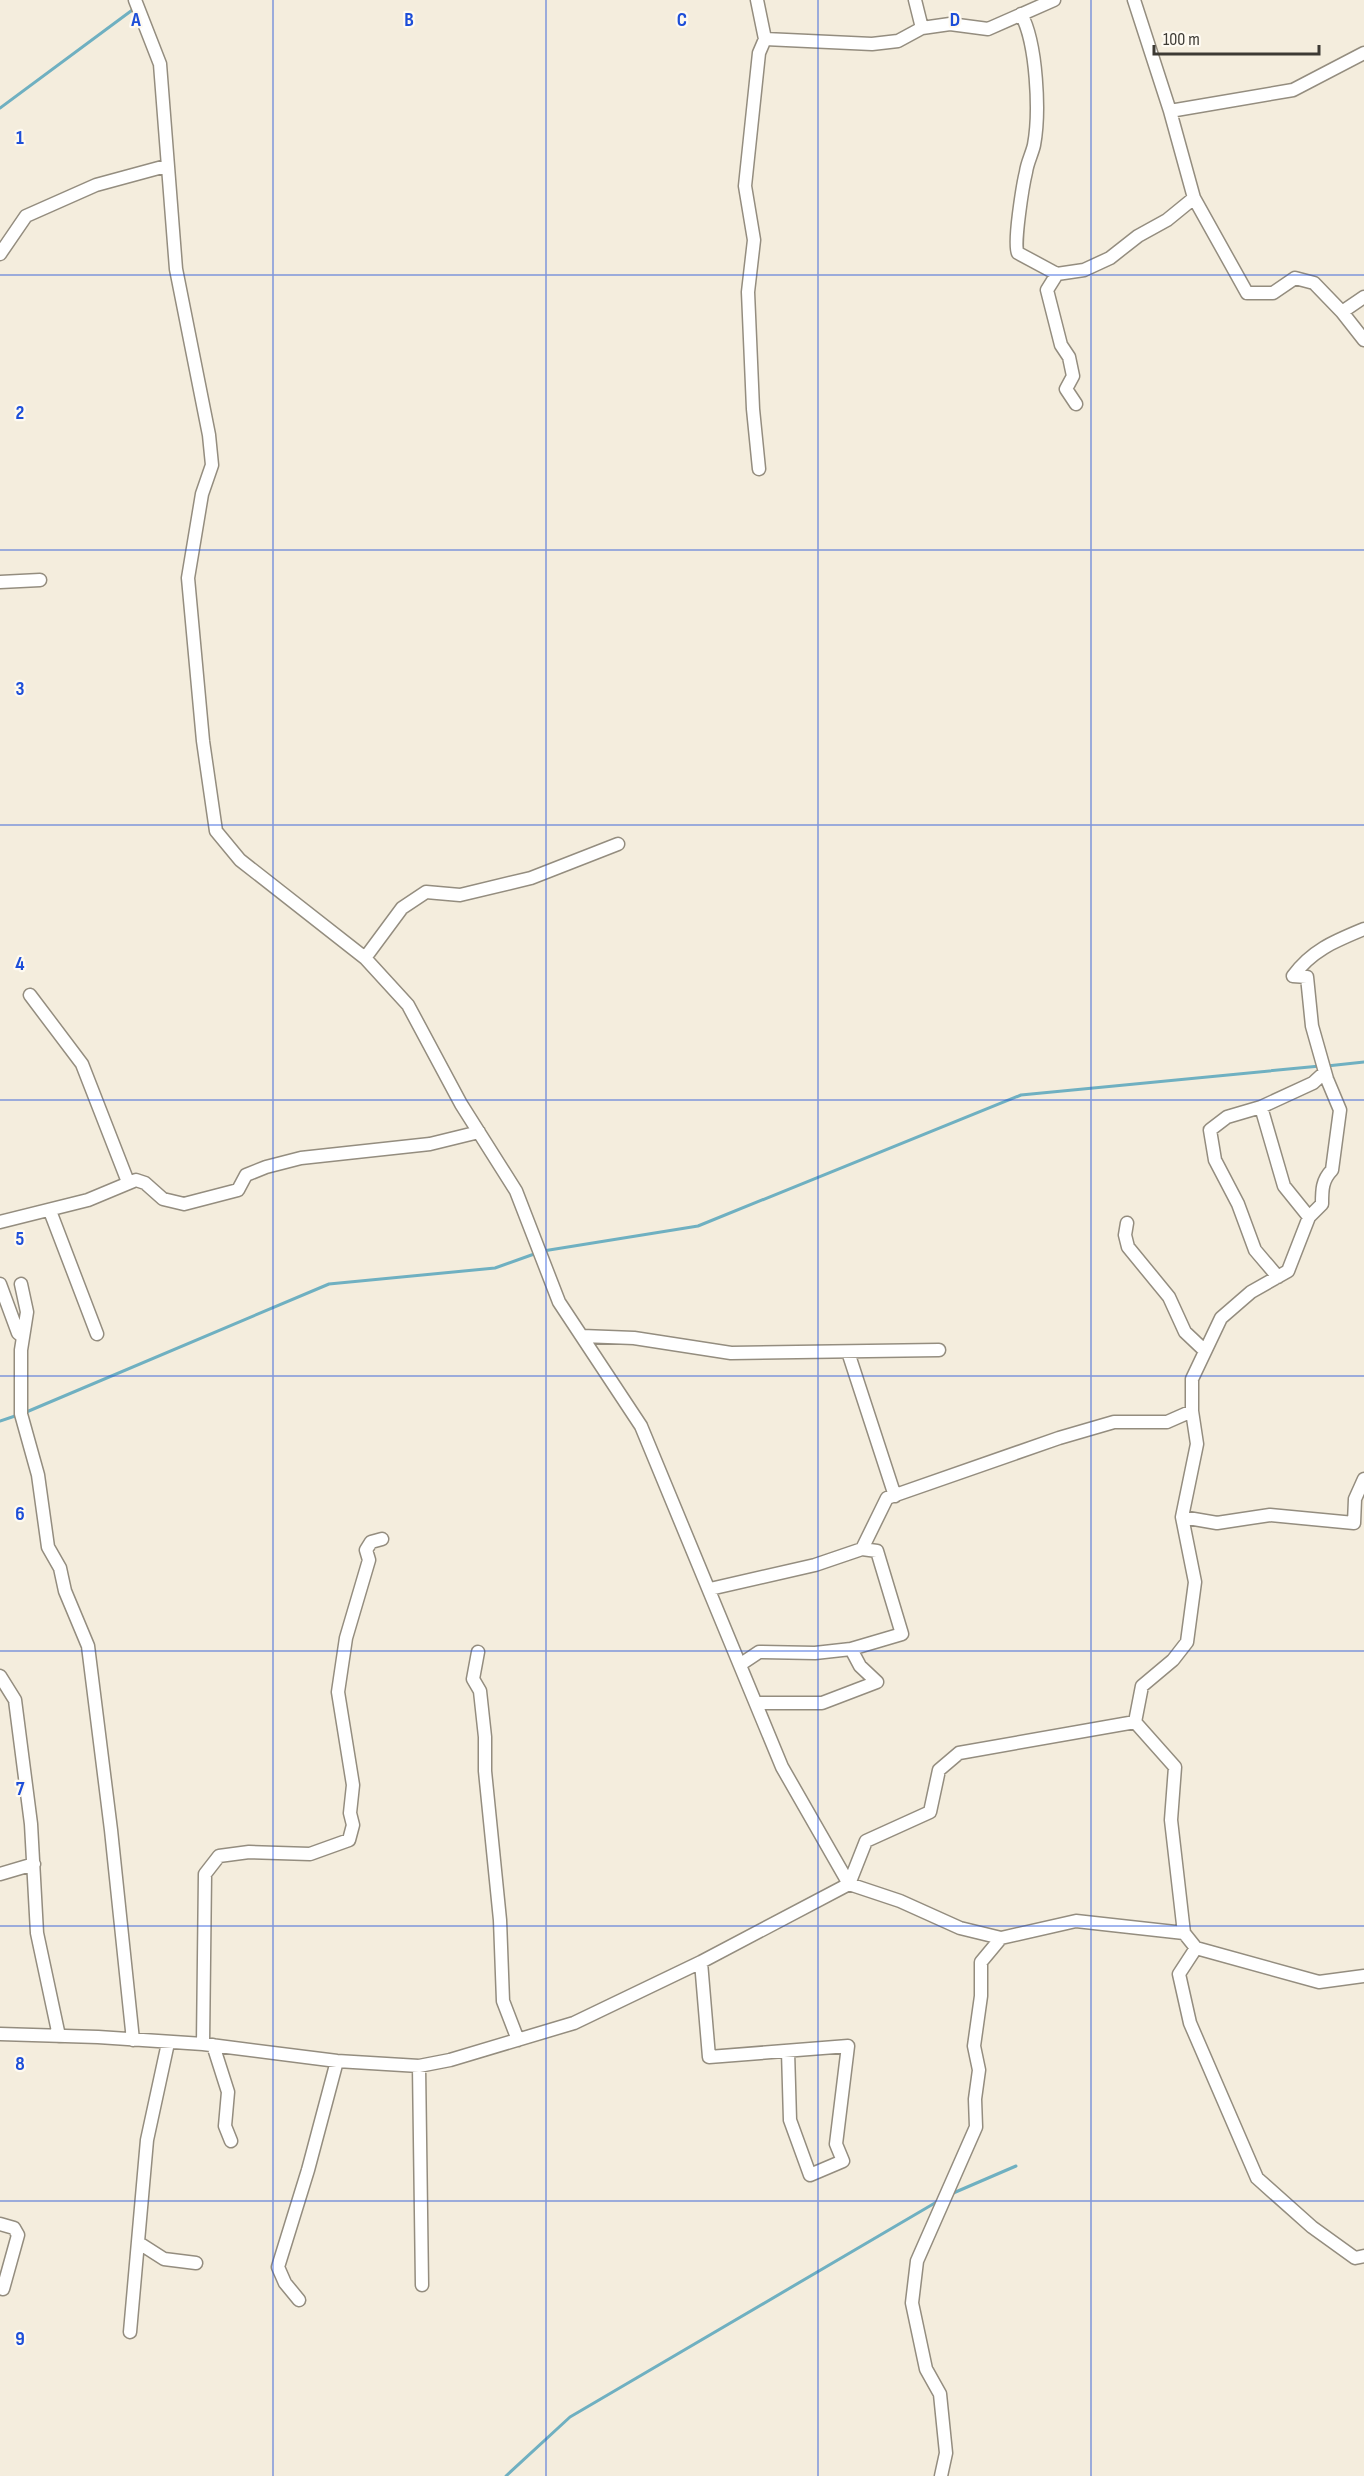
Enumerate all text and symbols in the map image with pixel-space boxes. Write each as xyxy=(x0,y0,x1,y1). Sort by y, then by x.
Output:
text: A xyxy=(130,8,141,32)
text: B xyxy=(404,8,414,32)
text: C xyxy=(677,8,687,32)
text: D xyxy=(950,8,960,32)
scale bar xyxy=(1154,18,1319,56)
text: 100 m xyxy=(1163,29,1200,50)
text: 1 xyxy=(16,126,24,150)
text: 2 xyxy=(16,401,24,425)
text: 3 xyxy=(16,677,25,701)
text: 4 xyxy=(15,952,25,976)
text: 5 xyxy=(16,1227,25,1251)
text: 6 xyxy=(15,1502,25,1526)
text: 7 xyxy=(16,1777,25,1801)
text: 8 xyxy=(15,2052,25,2076)
text: 9 xyxy=(15,2327,25,2351)

